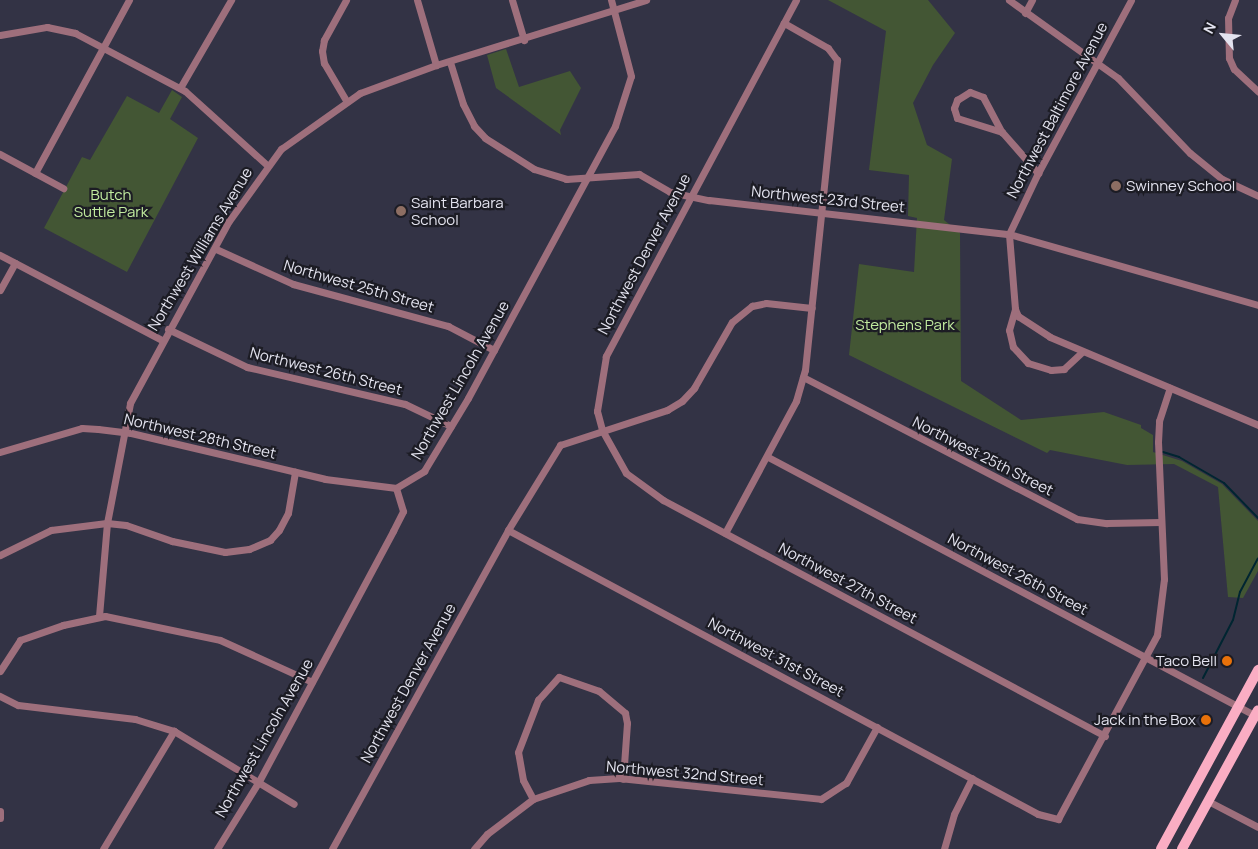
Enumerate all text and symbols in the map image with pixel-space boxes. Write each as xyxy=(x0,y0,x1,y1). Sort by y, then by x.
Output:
north arrow xyxy=(1198,10,1248,60)
street label: Northwest Baltimore Avenue xyxy=(1003,19,1111,201)
text: N xyxy=(1199,19,1220,37)
street label: Northwest Williams Avenue xyxy=(144,164,256,334)
street label: Northwest Denver Avenue xyxy=(594,170,694,338)
place label: Swinney School xyxy=(1126,177,1235,195)
marker: Swinney School xyxy=(1110,180,1122,192)
street label: Northwest 23rd Street xyxy=(750,182,906,216)
park label: Butch Suttle Park xyxy=(74,185,148,220)
place label: Saint Barbara School xyxy=(411,193,504,228)
marker: Saint Barbara School xyxy=(395,205,407,217)
street label: Northwest 25th Street xyxy=(282,256,436,316)
street label: Northwest Lincoln Avenue xyxy=(407,298,513,462)
park label: Stephens Park xyxy=(855,316,955,334)
street label: Northwest 26th Street xyxy=(248,343,404,399)
street label: Northwest 28th Street xyxy=(122,410,278,462)
street label: Northwest 25th Street xyxy=(910,413,1056,499)
street label: Northwest 26th Street xyxy=(945,529,1091,619)
street label: Northwest 27th Street xyxy=(776,539,920,627)
street label: Northwest Denver Avenue xyxy=(357,600,459,766)
street label: Northwest 31st Street xyxy=(705,614,847,700)
place label: Taco Bell xyxy=(1156,652,1217,670)
marker: Taco Bell xyxy=(1221,655,1233,667)
street label: Northwest Lincoln Avenue xyxy=(211,656,317,820)
place label: Jack in the Box xyxy=(1094,711,1196,729)
marker: Jack in the Box xyxy=(1200,714,1212,726)
street label: Northwest 32nd Street xyxy=(606,757,764,789)

